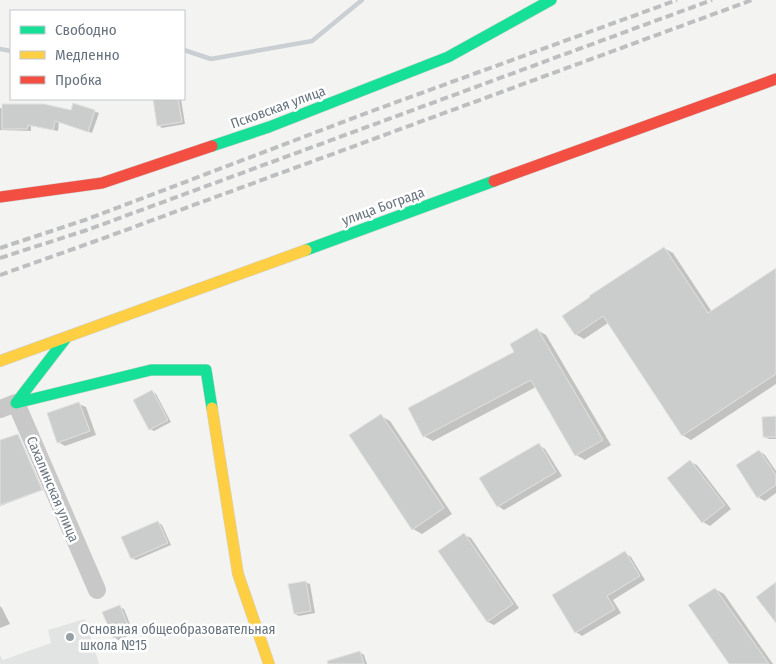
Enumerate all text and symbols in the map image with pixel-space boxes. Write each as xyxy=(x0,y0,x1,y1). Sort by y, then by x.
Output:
legend xyxy=(10,10,185,100)
text: Свободно xyxy=(55,21,117,39)
text: Медленно xyxy=(55,46,120,64)
text: Пробка xyxy=(55,71,102,89)
street label: Псковская улица xyxy=(228,82,328,133)
street label: улица Бограда xyxy=(340,184,427,229)
street label: Сахалинская улица xyxy=(23,434,83,545)
place label: Основная общеобразовательная школа №15 xyxy=(80,621,276,654)
marker: Основная общеобразовательная школа №15 xyxy=(64,631,76,643)

